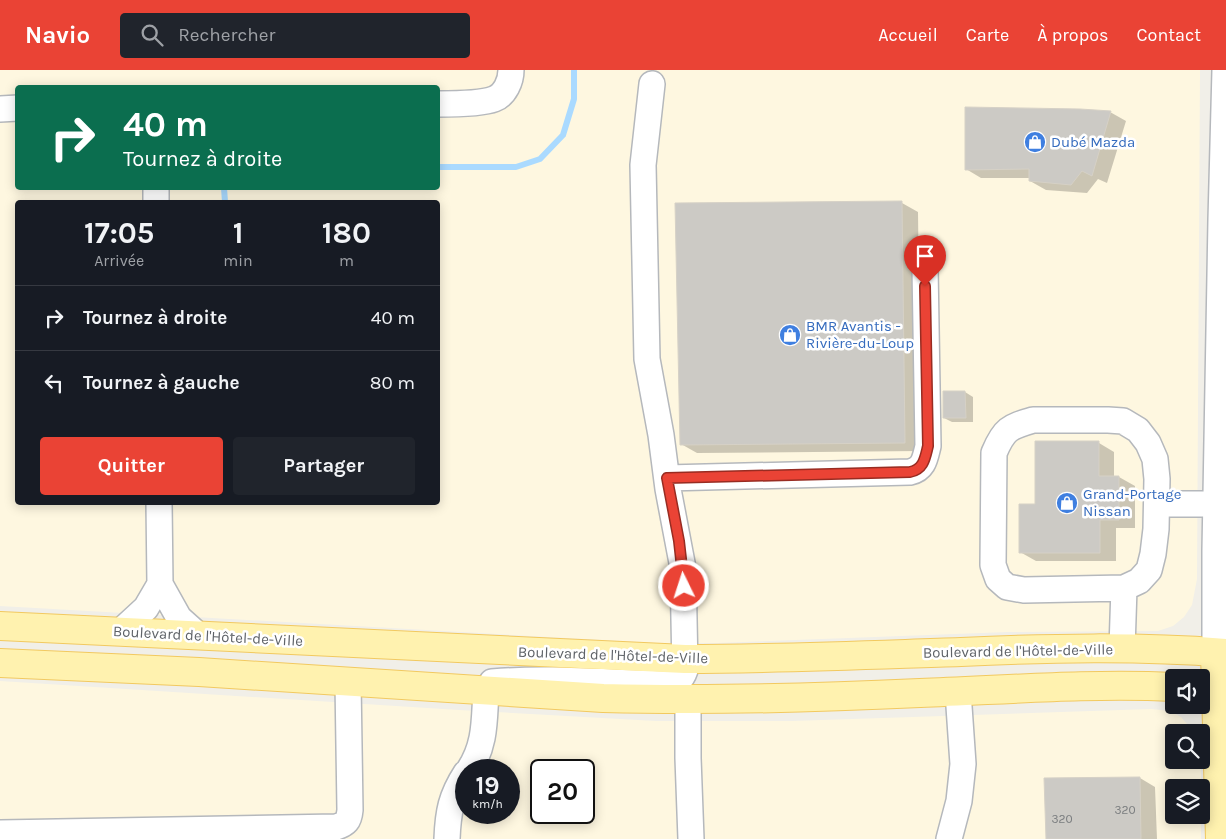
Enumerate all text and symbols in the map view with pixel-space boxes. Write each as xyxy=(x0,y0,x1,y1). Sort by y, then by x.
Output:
search box xyxy=(120,13,470,58)
text: Navio xyxy=(25,21,90,49)
icon: search xyxy=(138,21,166,49)
text: Rechercher xyxy=(178,24,275,46)
text: Accueil xyxy=(878,24,938,46)
text: Carte xyxy=(966,24,1009,46)
text: À propos xyxy=(1037,24,1109,46)
text: Contact xyxy=(1137,24,1201,46)
text: 40 m xyxy=(123,104,208,145)
icon: right xyxy=(40,105,105,170)
shop icon: Dubé Mazda xyxy=(1023,130,1047,154)
place label: Dubé Mazda xyxy=(1051,133,1135,151)
text: Tournez à droite xyxy=(123,146,282,172)
text: 17:05 xyxy=(84,215,154,251)
text: 1 xyxy=(233,215,243,251)
text: 180 xyxy=(322,215,371,251)
pin xyxy=(904,235,946,286)
icon: arrive xyxy=(911,242,939,270)
text: Arrivée xyxy=(94,251,144,270)
text: min xyxy=(223,251,253,270)
text: m xyxy=(339,251,354,270)
icon: right xyxy=(40,304,68,332)
text: Tournez à droite xyxy=(83,307,227,329)
text: 40 m xyxy=(371,307,415,329)
place label: BMR Avantis - Rivière-du-Loup xyxy=(806,317,914,352)
shop icon: BMR Avantis - Rivière-du-Loup xyxy=(778,323,802,347)
icon: left xyxy=(40,369,68,397)
text: Tournez à gauche xyxy=(83,372,240,394)
text: 80 m xyxy=(370,372,415,394)
button: Quitter xyxy=(40,437,223,495)
button: Partager xyxy=(233,437,415,495)
place label: Grand-Portage Nissan xyxy=(1083,485,1182,520)
shop icon: Grand-Portage Nissan xyxy=(1055,491,1079,515)
position arrow xyxy=(657,559,709,611)
street label: Boulevard de l'Hôtel-de-Ville xyxy=(112,622,304,650)
street label: Boulevard de l'Hôtel-de-Ville xyxy=(923,640,1113,662)
street label: Boulevard de l'Hôtel-de-Ville xyxy=(518,643,708,667)
map controls xyxy=(1165,669,1210,824)
button: sound xyxy=(1165,669,1210,714)
button: search xyxy=(1165,724,1210,769)
speed limit sign: 20 xyxy=(530,759,595,824)
text: 19 xyxy=(475,771,500,800)
button: layers xyxy=(1165,779,1210,824)
text: km/h xyxy=(472,797,503,811)
house number: 320 xyxy=(1114,803,1136,817)
house number: 320 xyxy=(1051,812,1073,826)

